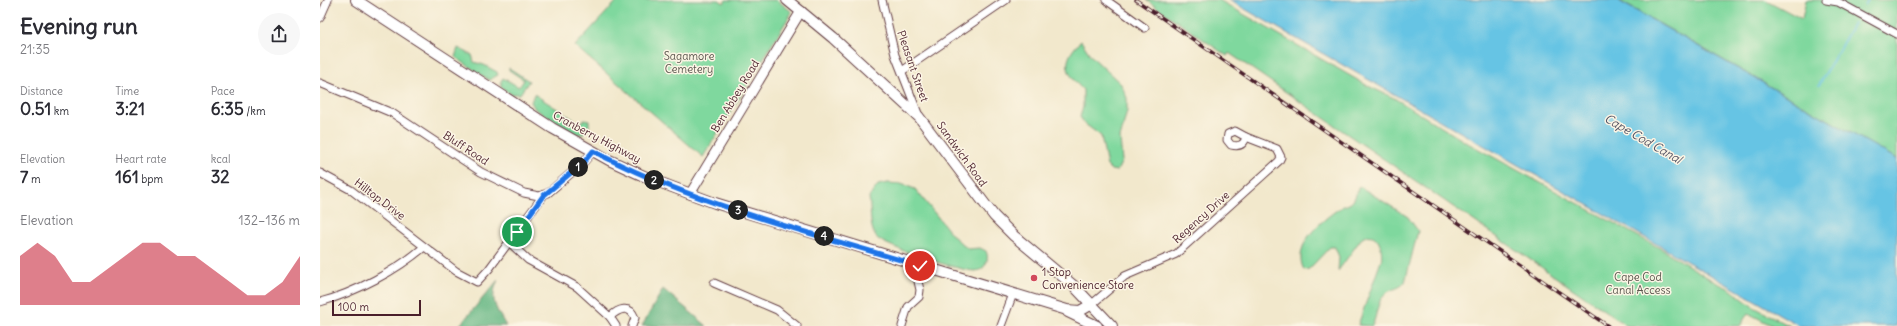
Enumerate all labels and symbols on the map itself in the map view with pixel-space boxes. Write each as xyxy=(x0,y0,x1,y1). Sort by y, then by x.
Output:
street label: Pleasant Street xyxy=(894,28,932,104)
park label: Sagamore Cemetery xyxy=(664,49,714,76)
street label: Ben Abbey Road xyxy=(708,57,762,135)
street label: Cranberry Highway xyxy=(550,108,644,166)
water label: Cape Cod Canal xyxy=(1602,110,1686,168)
street label: Sandwich Road xyxy=(934,119,991,190)
street label: Bluff Road xyxy=(441,128,492,168)
pin: 1 xyxy=(568,157,588,177)
pin: 2 xyxy=(644,170,664,190)
street label: Hilltop Drive xyxy=(352,175,408,223)
street label: Regency Drive xyxy=(1170,188,1232,246)
pin: 3 xyxy=(728,200,748,220)
pin xyxy=(500,215,534,249)
pin: 4 xyxy=(814,226,834,246)
pin xyxy=(903,249,937,283)
place label: 1 Stop Convenience Store xyxy=(1042,265,1134,292)
park label: Cape Cod Canal Access xyxy=(1605,270,1671,297)
marker: 1 Stop Convenience Store xyxy=(1029,273,1039,283)
scale bar xyxy=(332,298,421,317)

